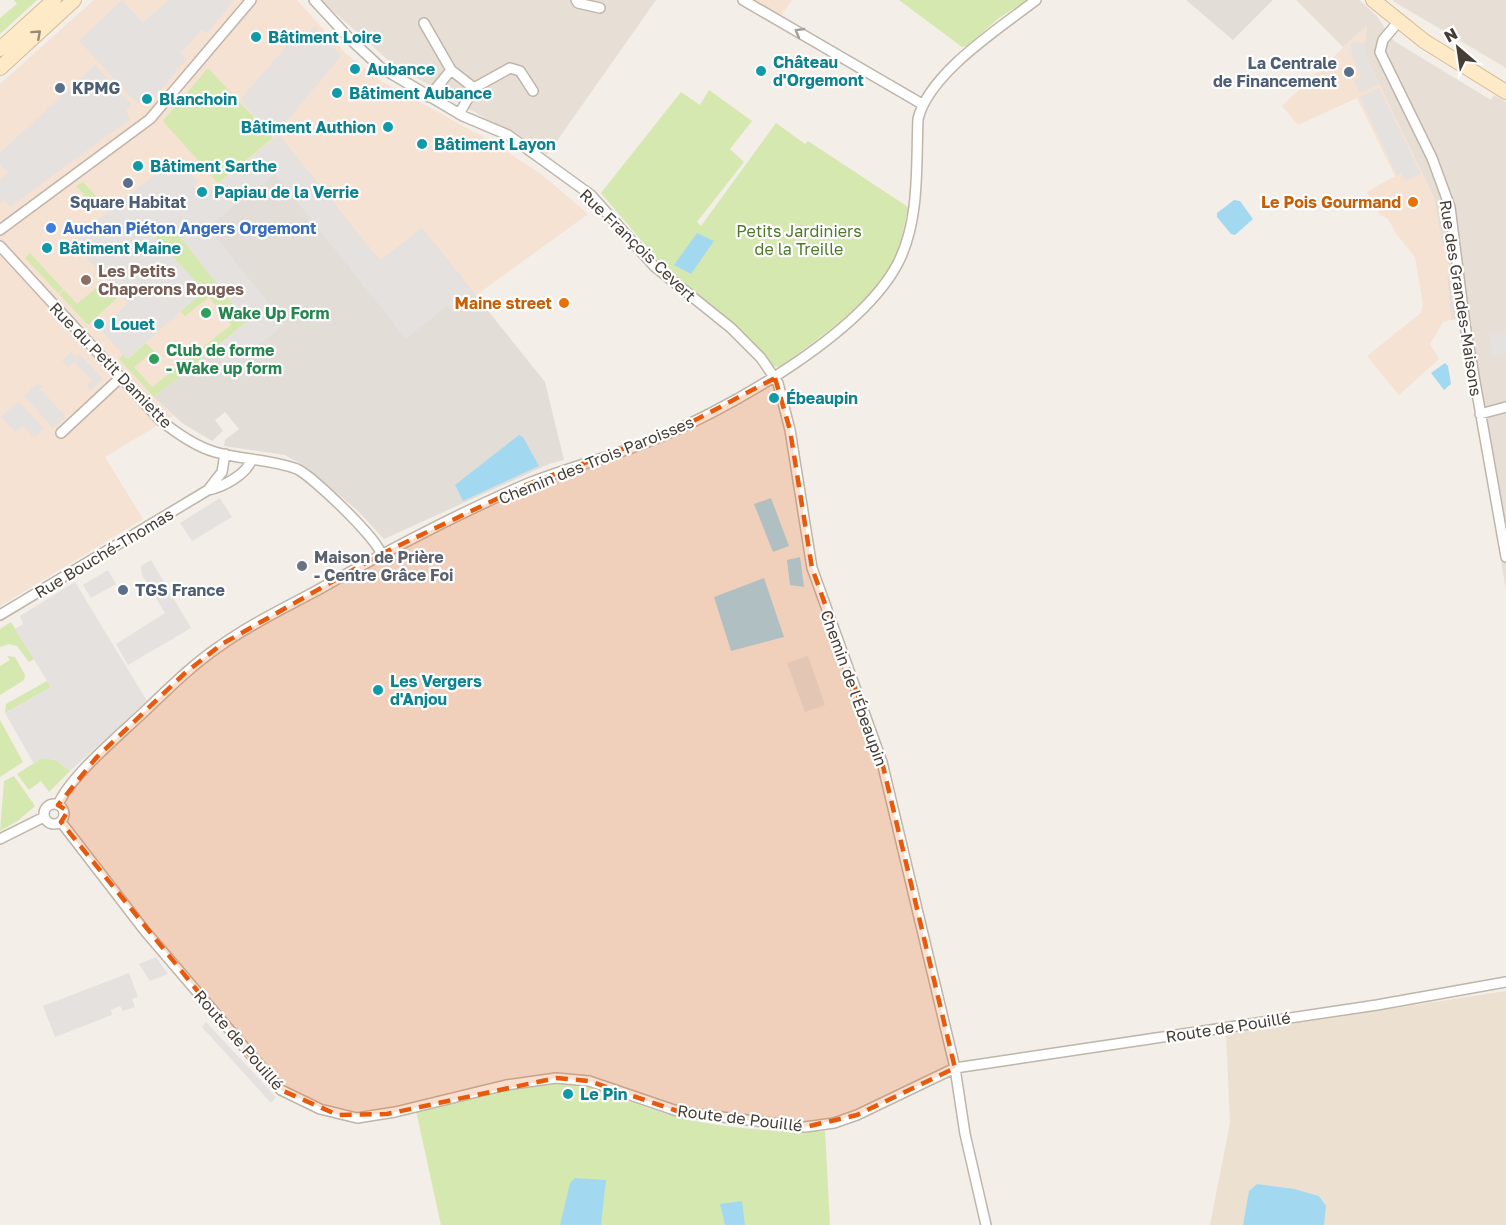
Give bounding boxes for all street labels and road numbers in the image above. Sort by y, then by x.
street label: Rue François Cevert [576,184,700,306]
street label: Rue des Grandes-Maisons [1436,198,1486,398]
street label: Rue du Petit Damiette [46,298,176,432]
street label: Chemin des Trois Paroisses [495,412,697,508]
street label: Rue Bouché-Thomas [31,504,177,602]
street label: Chemin de l'Ébeaupin [816,607,892,769]
street label: Route de Pouillé [190,986,288,1094]
street label: Route de Pouillé [1164,1007,1292,1047]
street label: Route de Pouillé [676,1100,804,1136]

